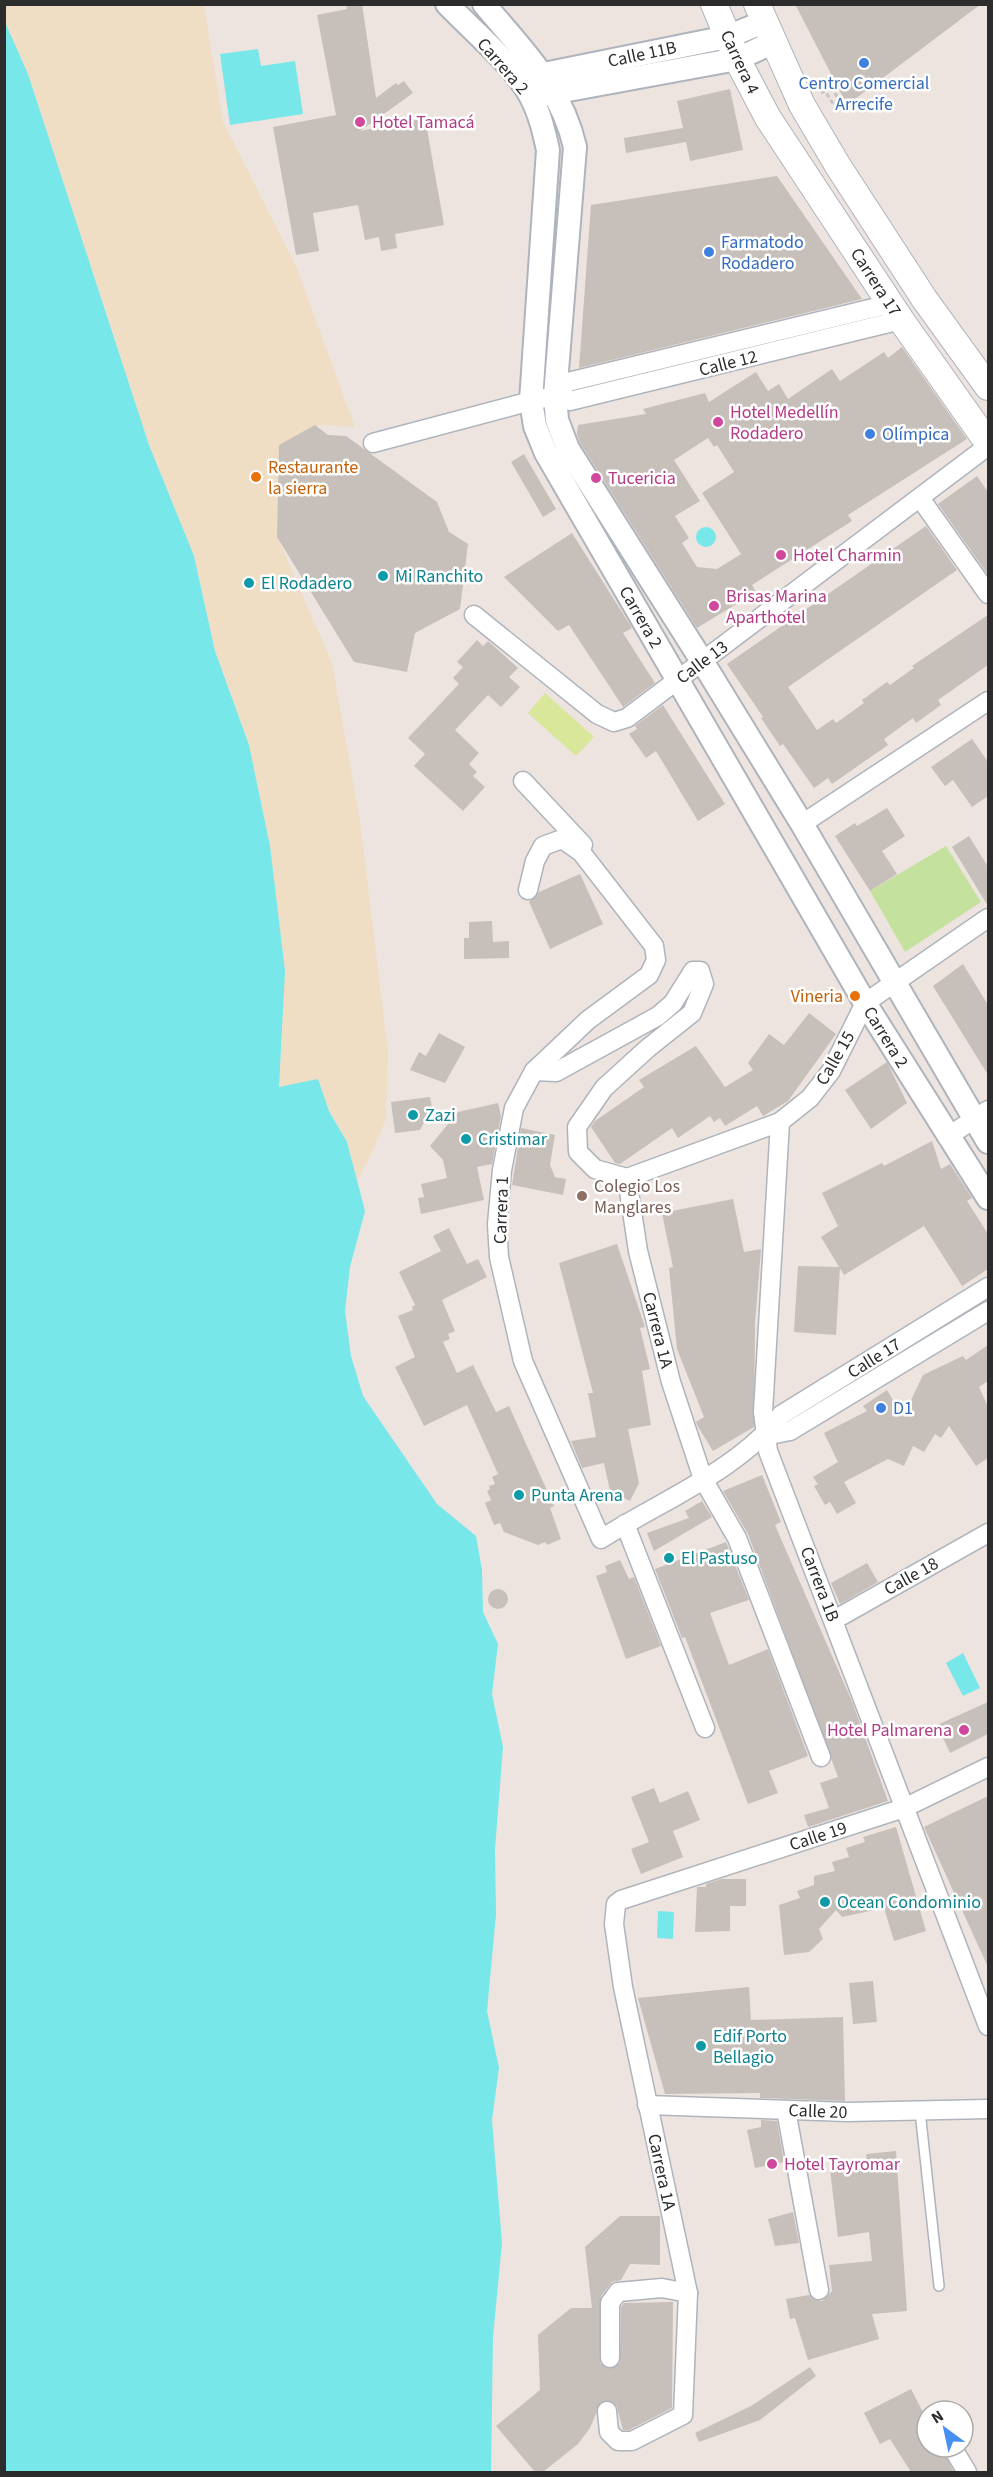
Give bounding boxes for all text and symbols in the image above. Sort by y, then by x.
street label: Carrera 4 [714,26,765,98]
street label: Carrera 2 [471,32,534,100]
street label: Calle 11B [605,35,679,74]
marker: Centro Comercial Arrecife [857,56,871,70]
place label: Centro Comercial Arrecife [799,71,929,117]
place label: Hotel Tamacá [372,110,475,135]
marker: Hotel Tamacá [353,115,367,129]
place label: Farmatodo Rodadero [721,230,804,276]
street label: Carrera 17 [844,243,907,321]
marker: Farmatodo Rodadero [702,245,716,259]
street label: Calle 12 [696,344,760,383]
place label: Hotel Medellín Rodadero [730,400,839,446]
marker: Hotel Medellín Rodadero [711,415,725,429]
place label: Olímpica [882,422,949,447]
marker: Olímpica [863,427,877,441]
place label: Restaurante la sierra [268,455,358,501]
place label: Tucericia [608,466,676,491]
marker: Restaurante la sierra [249,470,263,484]
marker: Tucericia [589,471,603,485]
place label: Hotel Charmin [793,543,902,568]
marker: Hotel Charmin [774,548,788,562]
place label: Mi Ranchito [395,564,483,589]
marker: Mi Ranchito [376,569,390,583]
place label: El Rodadero [261,571,352,596]
marker: El Rodadero [242,576,256,590]
street label: Carrera 2 [613,582,668,653]
place label: Brisas Marina Aparthotel [726,584,827,630]
marker: Brisas Marina Aparthotel [707,599,721,613]
street label: Calle 13 [671,635,733,690]
place label: Vineria [791,984,843,1009]
marker: Vineria [848,989,862,1003]
street label: Carrera 2 [857,1002,914,1073]
street label: Calle 15 [810,1026,861,1090]
place label: Zazi [425,1103,456,1128]
marker: Zazi [406,1108,420,1122]
place label: Cristimar [478,1127,548,1152]
marker: Cristimar [459,1132,473,1146]
place label: Colegio Los Manglares [594,1174,680,1220]
street label: Carrera 1 [488,1176,515,1244]
marker: Colegio Los Manglares [575,1189,589,1203]
street label: Carrera 1A [636,1289,679,1371]
street label: Calle 17 [843,1332,906,1385]
place label: D1 [893,1396,913,1421]
marker: D1 [874,1401,888,1415]
place label: Punta Arena [531,1483,623,1508]
marker: Punta Arena [512,1488,526,1502]
street label: Carrera 1B [794,1543,845,1625]
place label: El Pastuso [681,1546,758,1571]
marker: El Pastuso [662,1551,676,1565]
street label: Calle 18 [879,1551,943,1602]
place label: Hotel Palmarena [827,1718,952,1743]
marker: Hotel Palmarena [957,1723,971,1737]
street label: Calle 19 [786,1815,850,1857]
place label: Ocean Condominio [837,1890,981,1915]
marker: Ocean Condominio [818,1895,832,1909]
place label: Edif Porto Bellagio [713,2024,787,2070]
marker: Edif Porto Bellagio [694,2039,708,2053]
street label: Calle 20 [788,2098,848,2125]
street label: Carrera 1A [641,2131,682,2213]
place label: Hotel Tayromar [784,2152,901,2177]
marker: Hotel Tayromar [765,2157,779,2171]
north arrow [915,2399,975,2459]
text: N [927,2405,948,2429]

